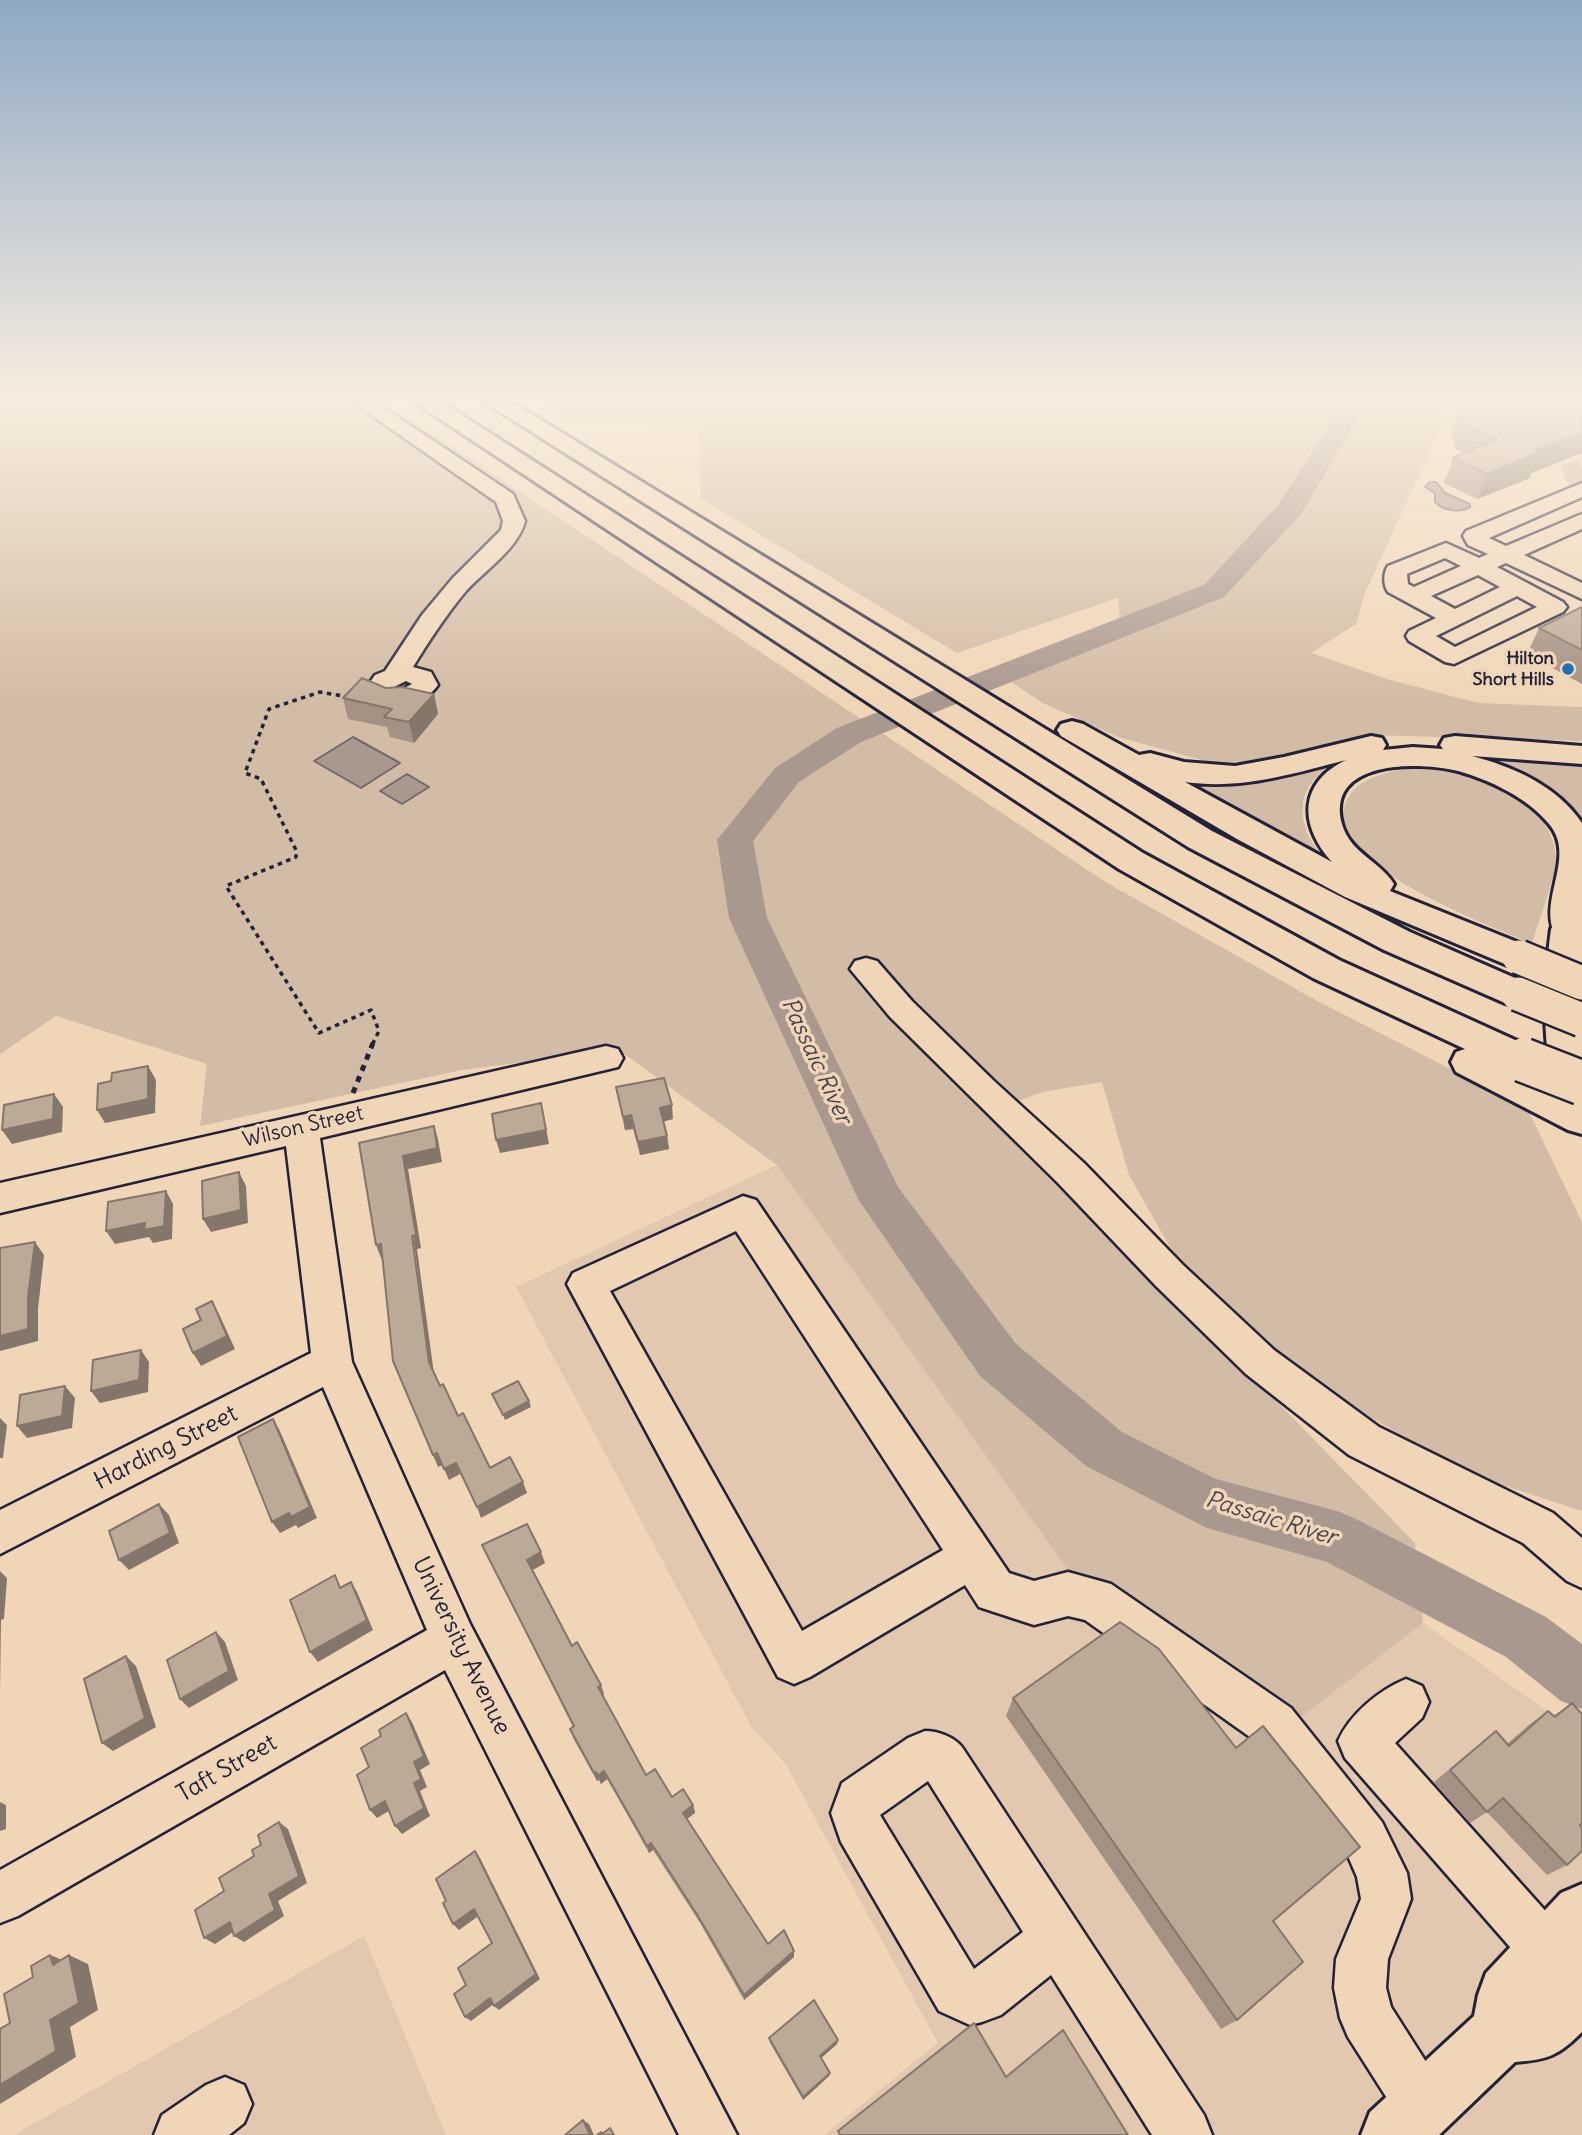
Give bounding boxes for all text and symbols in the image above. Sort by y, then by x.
place label: Hilton Short Hills [1473,648,1554,690]
marker: Hilton Short Hills [1560,661,1576,677]
water label: Passaic River [775,994,857,1128]
street label: Wilson Street [240,1101,366,1153]
street label: Harding Street [90,1400,242,1496]
water label: Passaic River [1202,1486,1340,1552]
street label: University Avenue [406,1553,516,1739]
street label: Taft Street [172,1729,282,1809]

